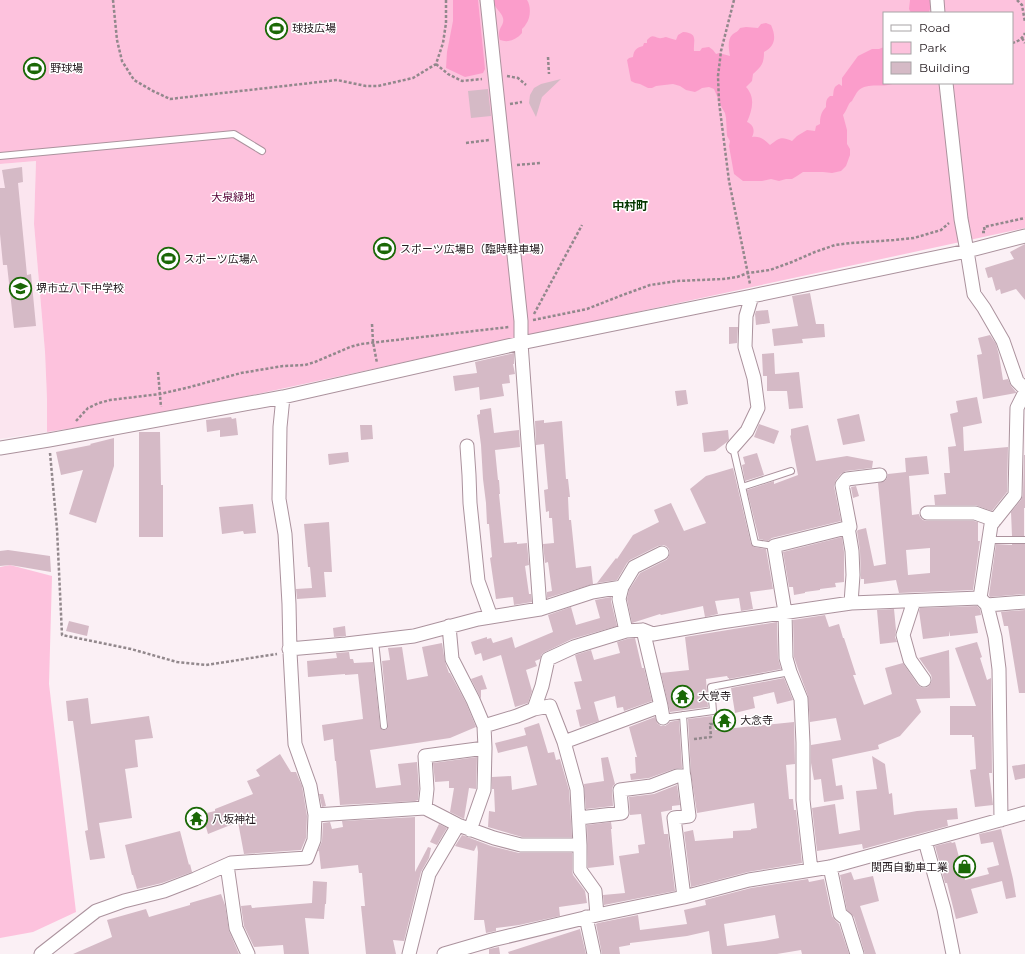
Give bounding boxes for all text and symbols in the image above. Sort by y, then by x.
legend [883,12,1013,84]
sports icon: 球技広場 [264,15,290,41]
text: Road [919,20,950,35]
place label: 球技広場 [292,21,336,35]
text: Park [919,40,947,55]
sports icon: 野球場 [22,55,48,81]
text: Building [919,60,970,75]
place label: 野球場 [50,61,83,75]
park label: 大泉緑地 [211,190,255,204]
district label: 中村町 [612,198,648,213]
sports icon: スポーツ広場B（臨時駐車場） [372,236,398,262]
place label: スポーツ広場B（臨時駐車場） [400,242,551,256]
sports icon: スポーツ広場A [155,246,181,272]
place label: スポーツ広場A [184,252,258,266]
school or university icon: 堺市立八下中学校 [7,275,33,301]
place label: 堺市立八下中学校 [36,281,124,295]
temple icon: 大覚寺 [669,683,695,709]
place label: 大覚寺 [698,689,731,703]
temple icon: 大念寺 [711,707,737,733]
place label: 大念寺 [740,713,773,727]
temple icon: 八坂神社 [184,806,210,832]
place label: 八坂神社 [212,812,256,826]
shop icon: 関西自動車工業 [951,854,977,880]
place label: 関西自動車工業 [871,860,948,874]

